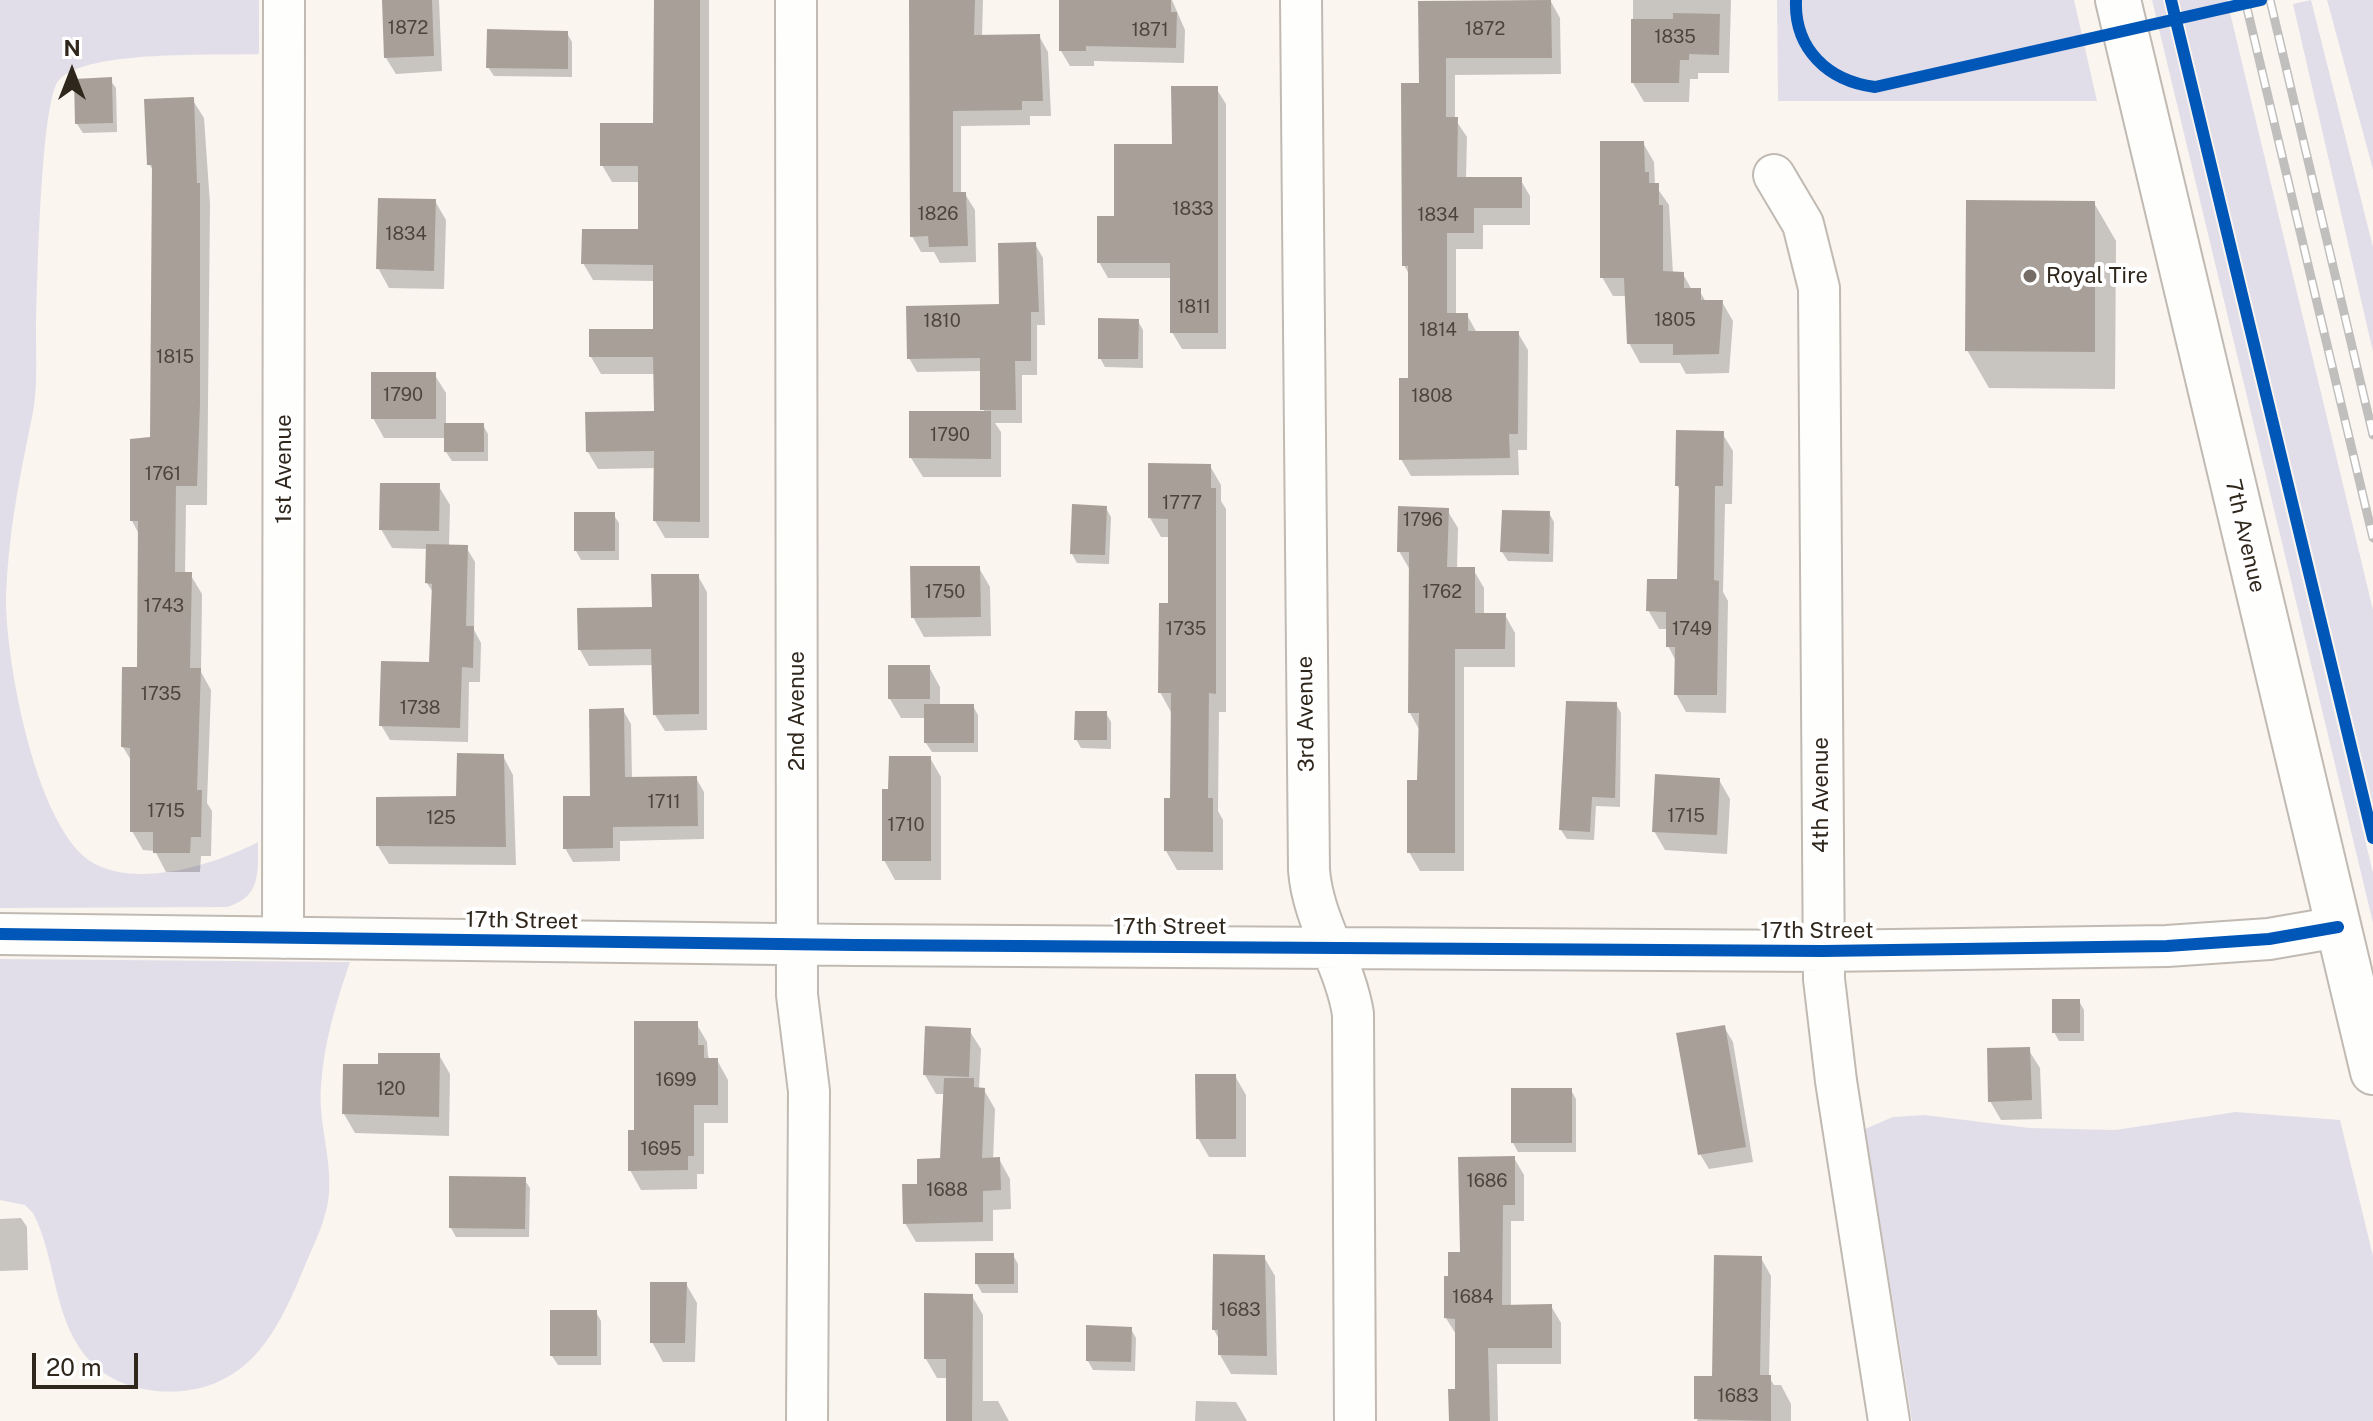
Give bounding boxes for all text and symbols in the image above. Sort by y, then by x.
house number: 1872 [388,17,428,39]
house number: 1872 [1465,18,1505,40]
house number: 1871 [1131,19,1169,41]
house number: 1835 [1654,26,1696,48]
north arrow [32,32,112,112]
text: N [63,35,81,61]
house number: 1833 [1172,198,1214,220]
house number: 1826 [918,203,958,225]
house number: 1834 [1417,204,1459,226]
house number: 1834 [385,223,427,245]
place label: Royal Tire [2046,263,2148,289]
marker: Royal Tire [2021,267,2039,285]
house number: 1811 [1177,296,1211,318]
house number: 1805 [1654,309,1696,331]
house number: 1810 [923,310,961,332]
house number: 1814 [1419,319,1457,341]
house number: 1815 [156,346,194,368]
house number: 1790 [383,384,423,406]
house number: 1808 [1411,385,1453,407]
street label: 1st Avenue [271,414,297,524]
house number: 1790 [930,424,970,446]
house number: 1761 [145,463,181,485]
street label: 7th Avenue [2219,477,2271,595]
house number: 1777 [1162,492,1202,514]
house number: 1796 [1403,509,1443,531]
house number: 1750 [925,581,965,603]
house number: 1762 [1422,581,1462,603]
house number: 1743 [144,595,184,617]
house number: 1735 [1166,618,1206,640]
house number: 1749 [1672,618,1712,640]
street label: 2nd Avenue [784,651,810,771]
street label: 3rd Avenue [1292,656,1320,772]
house number: 1735 [141,683,181,705]
house number: 1738 [400,697,440,719]
street label: 4th Avenue [1808,737,1834,853]
house number: 1711 [647,791,681,813]
house number: 1715 [147,800,185,822]
house number: 1715 [1667,805,1705,827]
house number: 125 [426,807,456,829]
house number: 1710 [888,814,924,836]
street label: 17th Street [465,907,579,935]
street label: 17th Street [1113,914,1227,940]
street label: 17th Street [1760,918,1874,944]
house number: 1699 [656,1069,696,1091]
house number: 120 [376,1078,406,1100]
house number: 1695 [640,1138,682,1160]
house number: 1686 [1466,1170,1508,1192]
house number: 1688 [926,1179,968,1201]
house number: 1684 [1452,1286,1494,1308]
house number: 1683 [1219,1299,1261,1321]
scale bar [36,1337,142,1387]
text: 20 m [46,1353,102,1381]
house number: 1683 [1717,1385,1759,1407]

